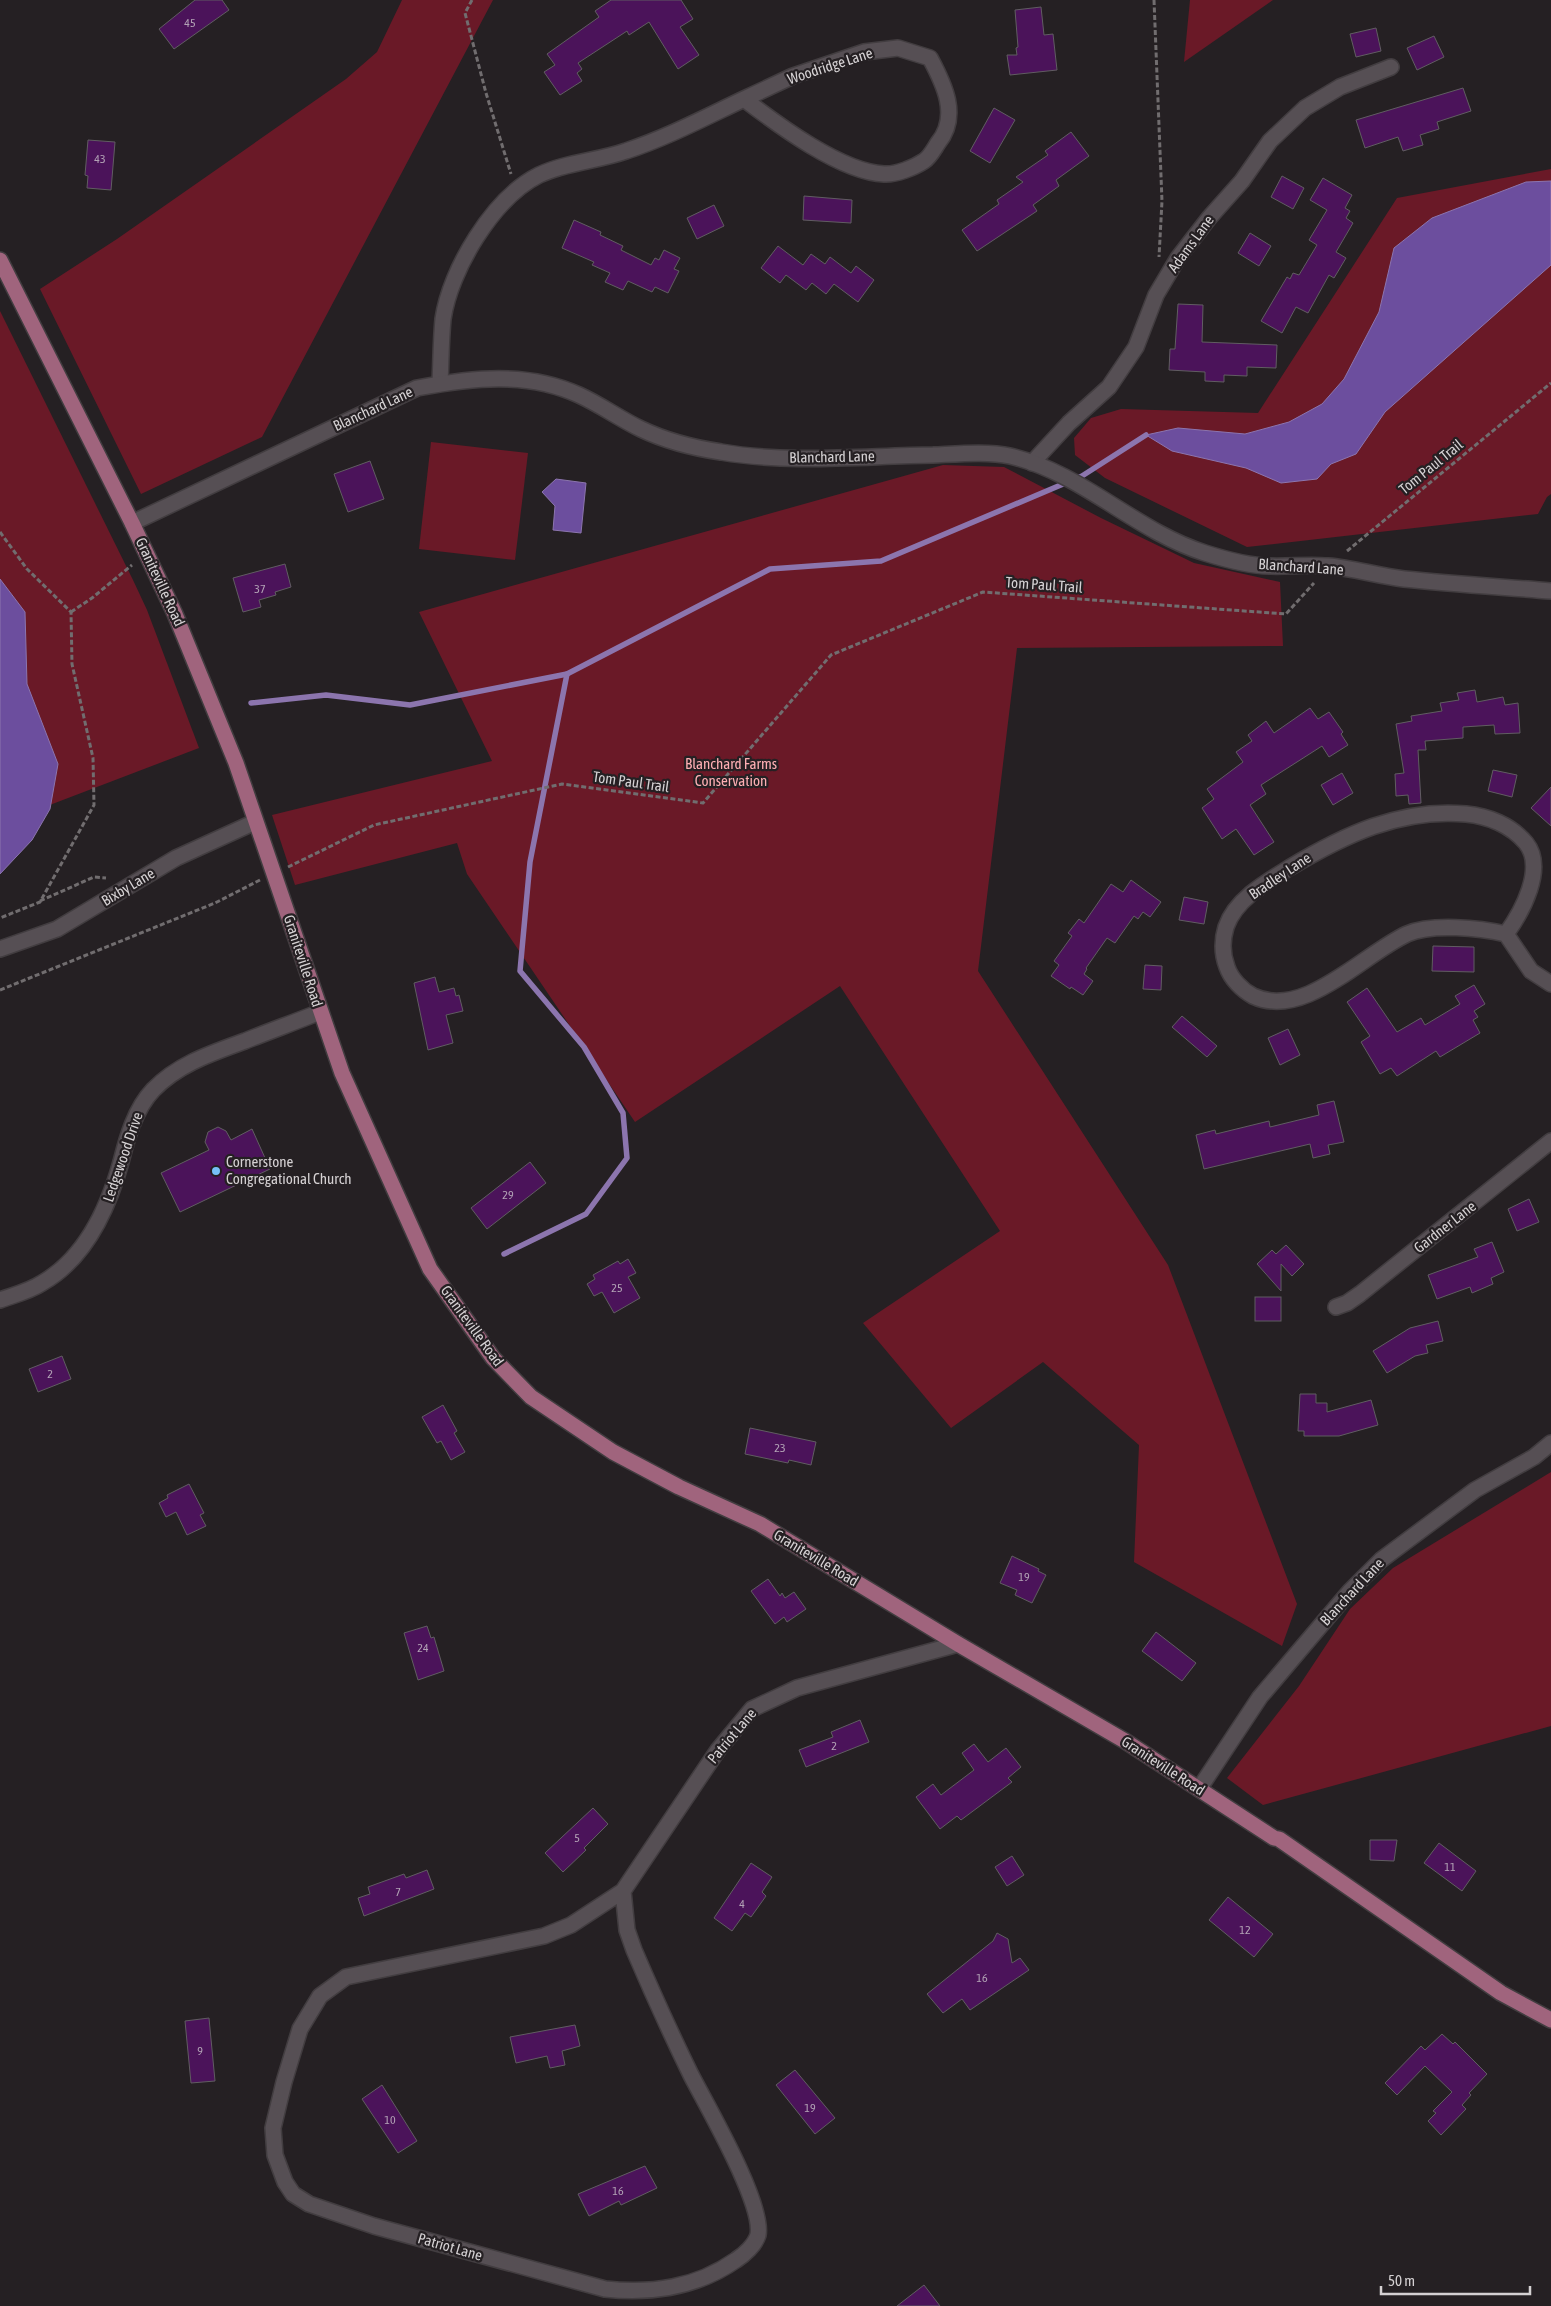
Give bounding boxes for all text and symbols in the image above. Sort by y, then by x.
house number: 45 [184,16,196,30]
street label: Woodridge Lane [785,44,875,87]
house number: 43 [94,152,106,166]
street label: Adams Lane [1164,212,1217,276]
street label: Blanchard Lane [330,383,415,434]
street label: Tom Paul Trail [1395,436,1466,497]
street label: Blanchard Lane [789,447,875,466]
street label: Graniteville Road [133,535,188,629]
street label: Blanchard Lane [1258,555,1345,578]
street label: Tom Paul Trail [1005,573,1083,596]
house number: 37 [254,582,266,596]
park label: Blanchard Farms Conservation [685,755,777,789]
street label: Tom Paul Trail [592,768,670,795]
street label: Bradley Lane [1246,849,1314,902]
street label: Bixby Lane [98,864,157,909]
street label: Graniteville Road [281,913,326,1009]
street label: Ledgewood Drive [99,1110,146,1204]
place label: Cornerstone Congregational Church [226,1153,352,1187]
marker: Cornerstone Congregational Church [210,1165,222,1177]
house number: 29 [502,1188,514,1202]
street label: Gardner Lane [1410,1197,1479,1256]
house number: 25 [611,1281,623,1295]
street label: Graniteville Road [437,1282,507,1369]
house number: 2 [47,1367,53,1381]
house number: 23 [774,1441,786,1455]
street label: Graniteville Road [771,1526,862,1589]
street label: Blanchard Lane [1316,1554,1387,1629]
house number: 19 [1018,1570,1030,1584]
house number: 24 [417,1641,429,1655]
street label: Patriot Lane [704,1705,760,1767]
street label: Graniteville Road [1119,1732,1208,1799]
house number: 2 [831,1739,837,1753]
house number: 5 [574,1831,580,1845]
house number: 11 [1444,1860,1456,1874]
house number: 7 [395,1885,401,1899]
house number: 4 [739,1897,745,1911]
house number: 12 [1239,1923,1251,1937]
house number: 16 [976,1971,988,1985]
house number: 9 [197,2044,203,2058]
house number: 19 [804,2101,816,2115]
house number: 10 [384,2113,396,2127]
house number: 16 [612,2184,624,2198]
street label: Patriot Lane [416,2229,485,2264]
scale bar [1381,2264,1530,2296]
text: 50 m [1388,2272,1415,2289]

